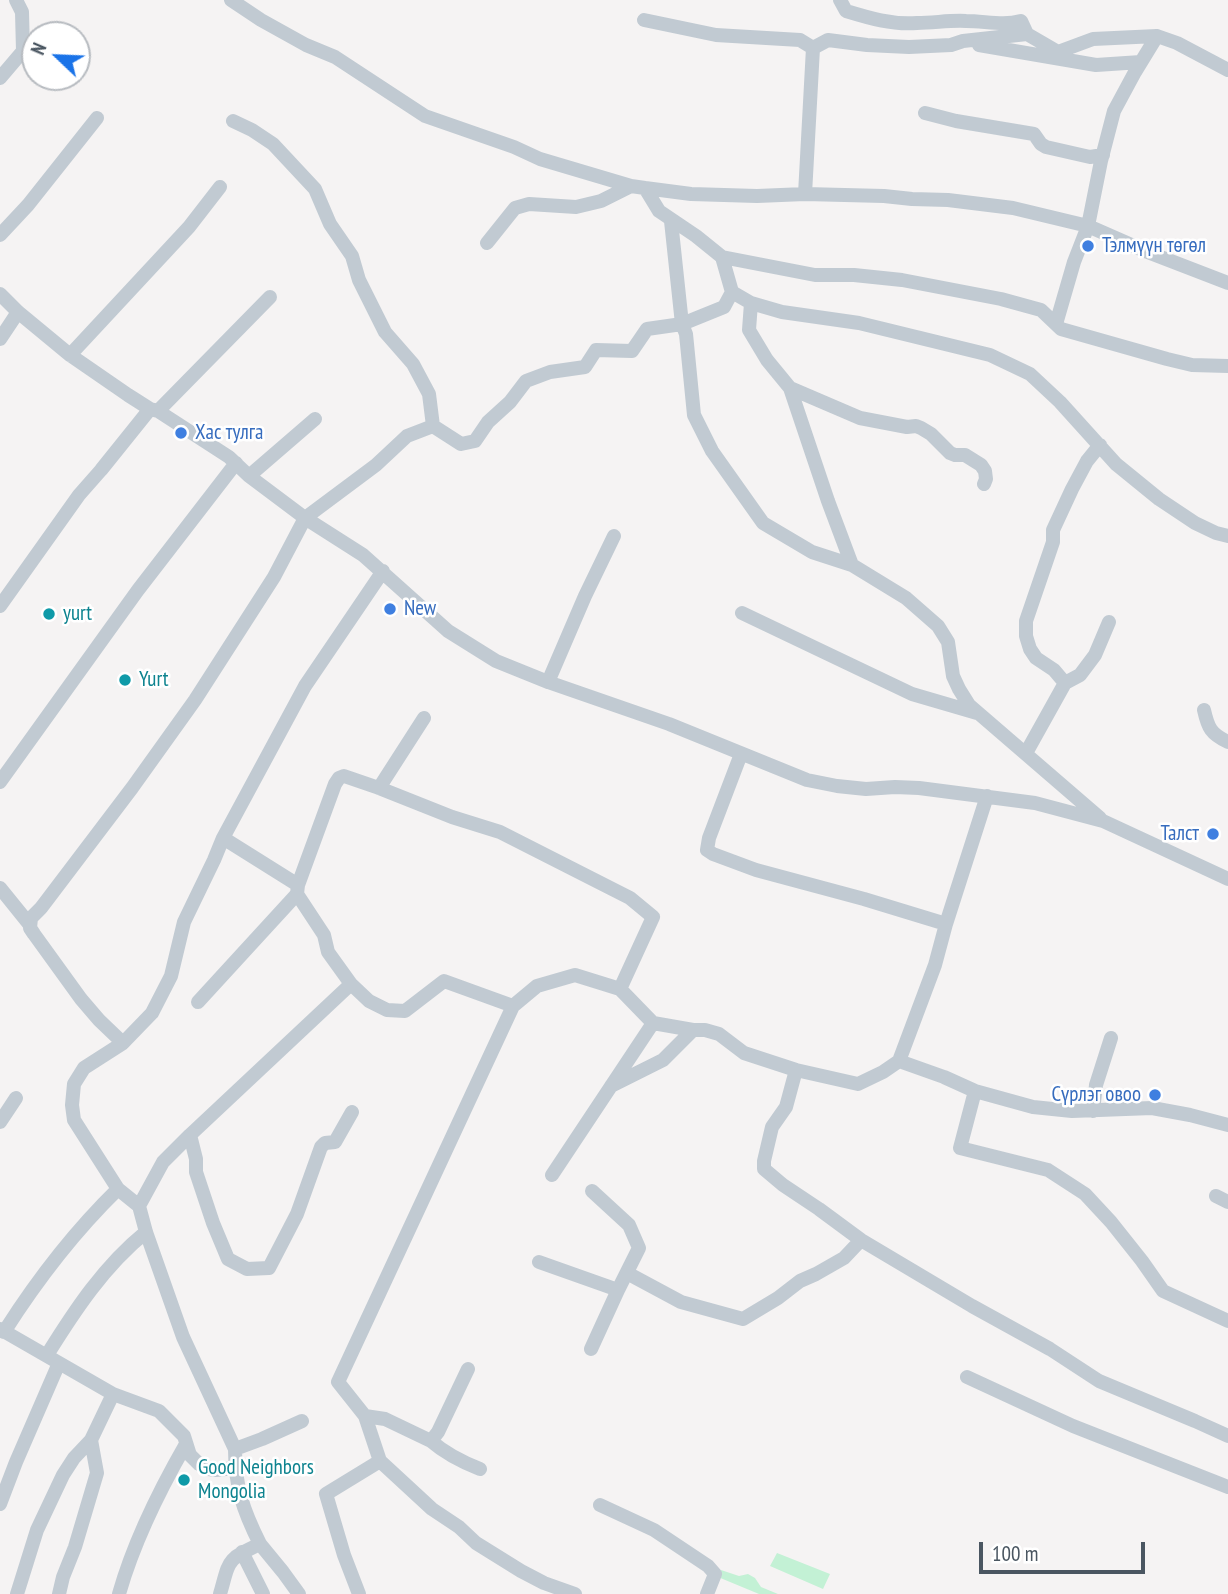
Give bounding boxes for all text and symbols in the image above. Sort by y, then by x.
north arrow [21,21,91,91]
text: N [25,39,52,58]
place label: Тэлмүүн төгөл [1102,233,1206,259]
marker: Тэлмүүн төгөл [1080,238,1096,254]
place label: Хас тулга [195,420,263,446]
marker: Хас тулга [173,425,189,441]
place label: New [404,596,436,622]
place label: yurt [63,601,92,627]
marker: New [382,601,398,617]
marker: yurt [41,606,57,622]
place label: Yurt [139,667,168,693]
marker: Yurt [117,672,133,688]
place label: Талст [1161,821,1199,847]
marker: Талст [1205,826,1221,842]
place label: Сүрлэг овоо [1052,1082,1141,1108]
marker: Сүрлэг овоо [1147,1087,1163,1103]
place label: Good Neighbors Mongolia [198,1455,314,1505]
marker: Good Neighbors Mongolia [176,1472,192,1488]
scale bar [983,1528,1149,1572]
text: 100 m [992,1540,1038,1567]

